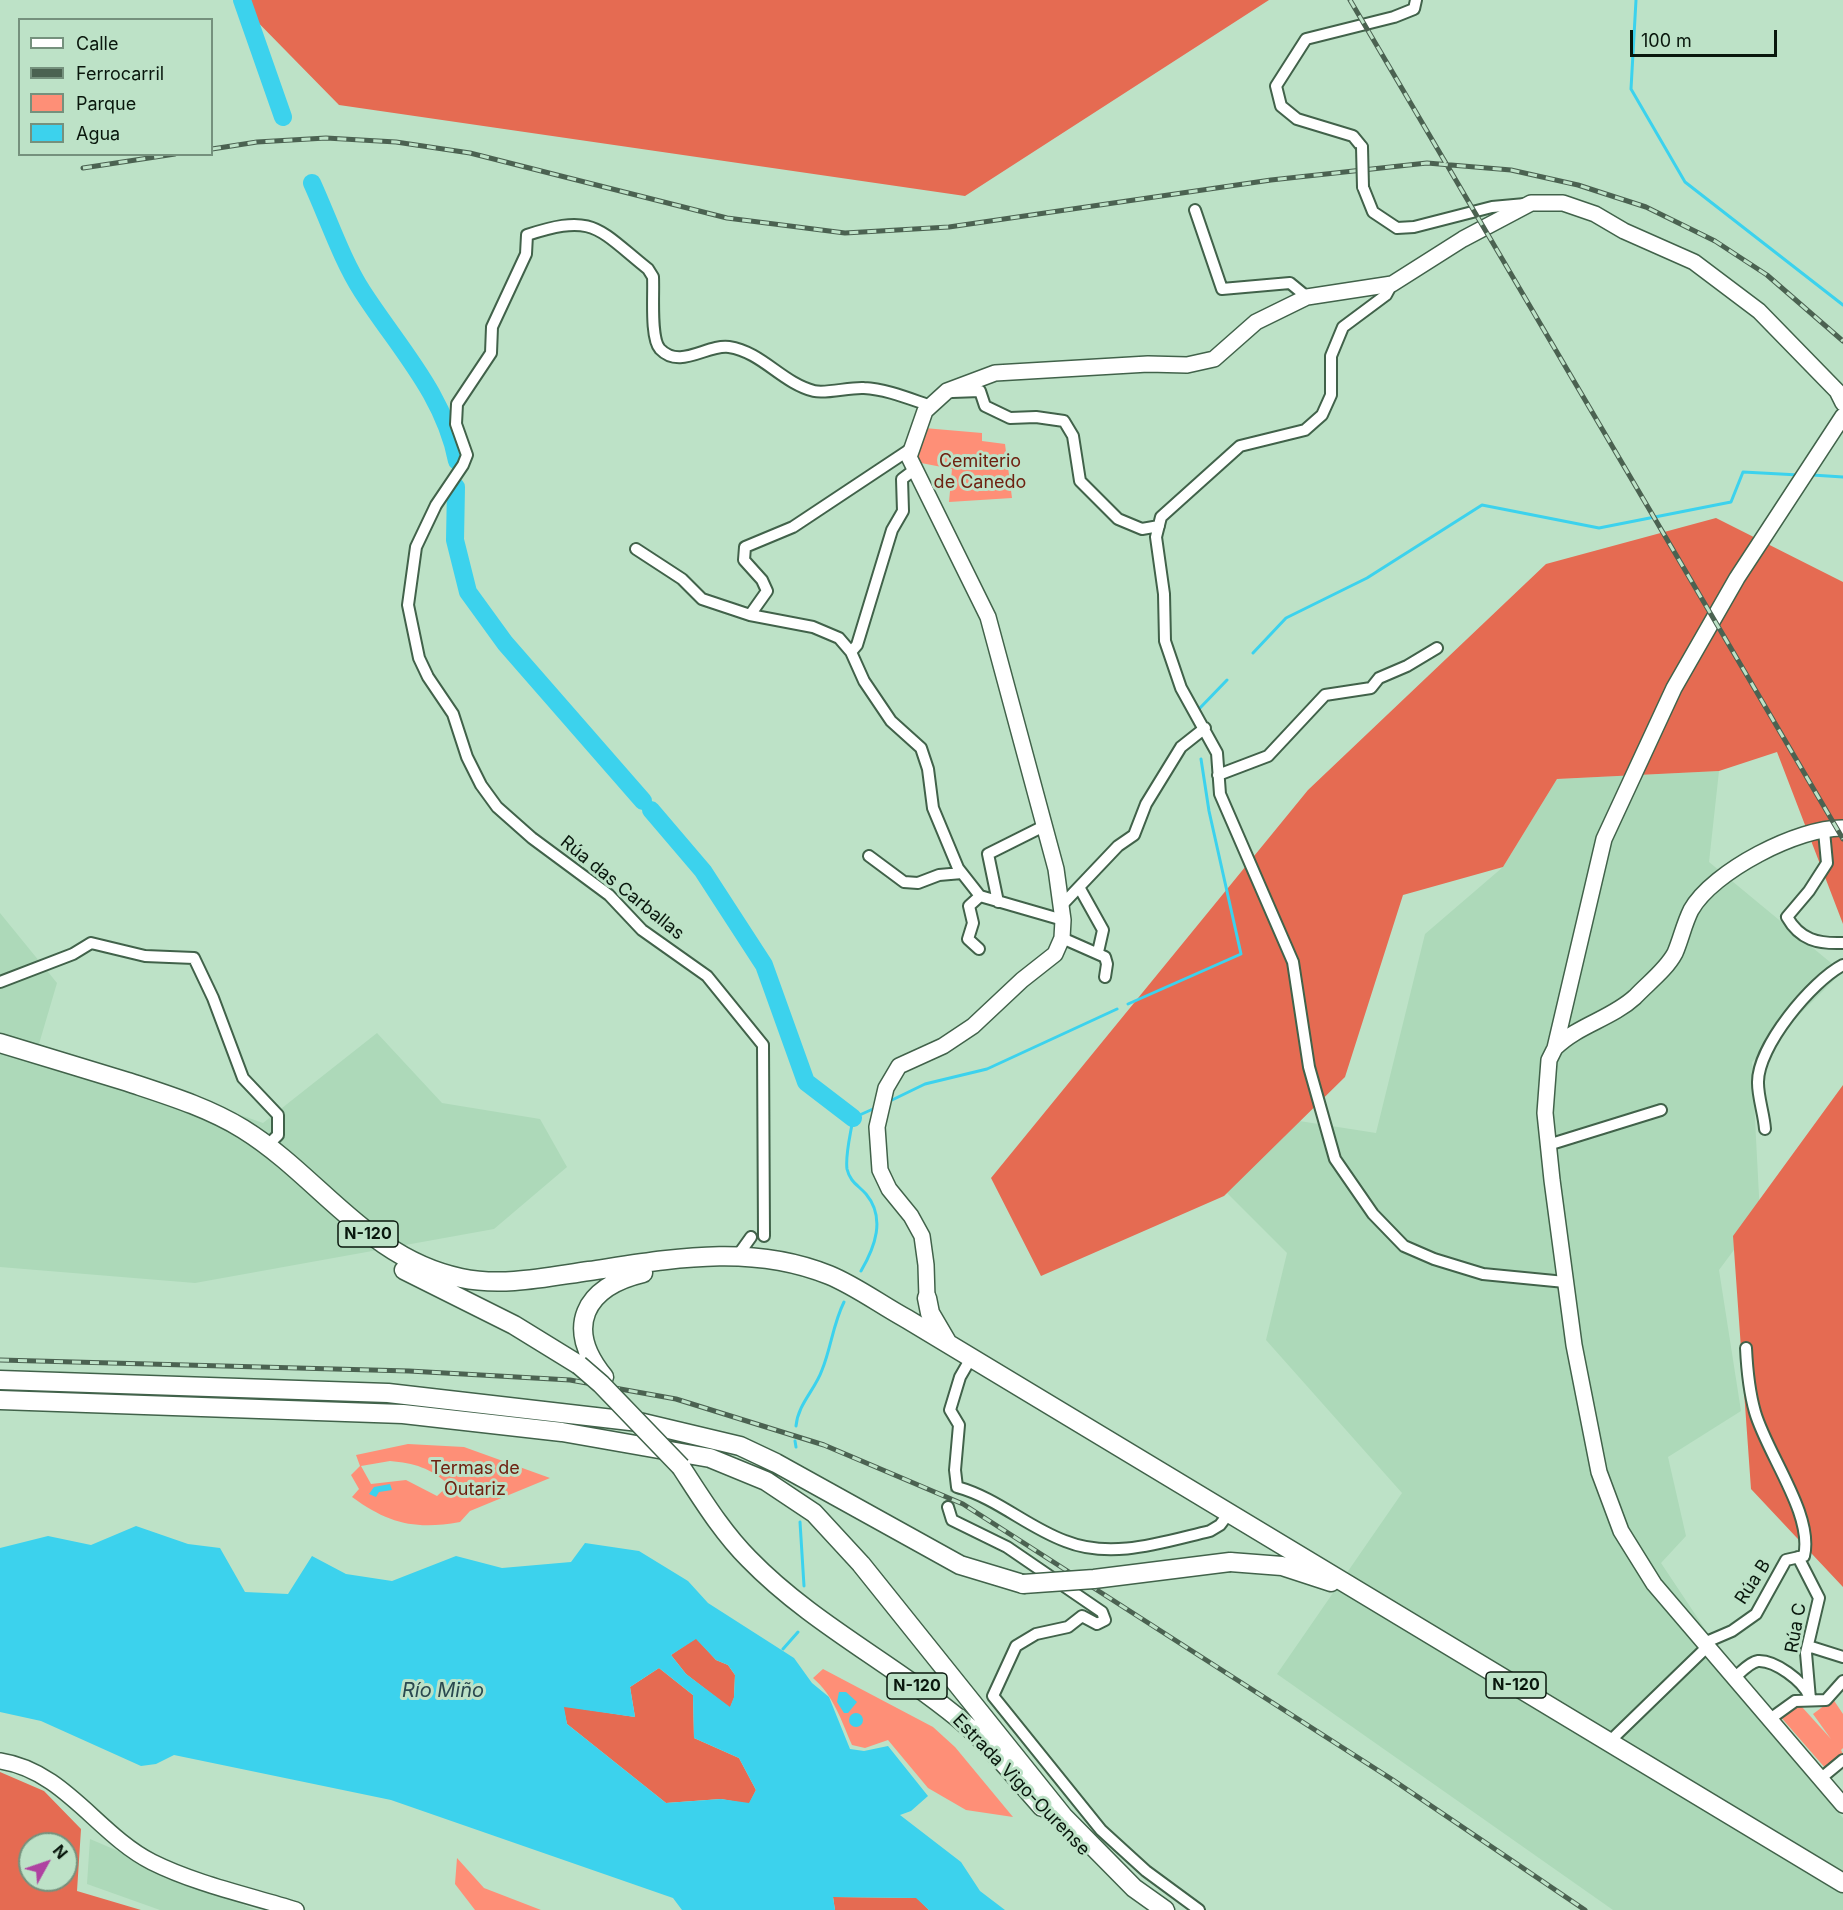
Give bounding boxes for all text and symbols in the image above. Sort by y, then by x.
legend [18,18,213,156]
scale bar [1633,18,1780,56]
text: 100 m [1641,30,1692,51]
text: Calle [76,33,118,54]
text: Ferrocarril [76,63,164,84]
text: Parque [76,93,136,114]
text: Agua [76,123,120,144]
park label: Cemiterio de Canedo [934,451,1026,494]
street label: Rúa das Carballas [556,831,688,945]
road number: N-120 [338,1221,398,1247]
park label: Termas de Outariz [430,1458,520,1500]
street label: Rúa B [1731,1555,1775,1609]
street label: Rúa C [1781,1601,1811,1655]
road number: N-120 [1486,1672,1546,1698]
road number: N-120 [887,1673,947,1699]
water label: Río Miño [402,1679,484,1703]
street label: Estrada Vigo-Ourense [948,1710,1094,1860]
north arrow [18,1832,78,1892]
text: N [49,1841,72,1863]

